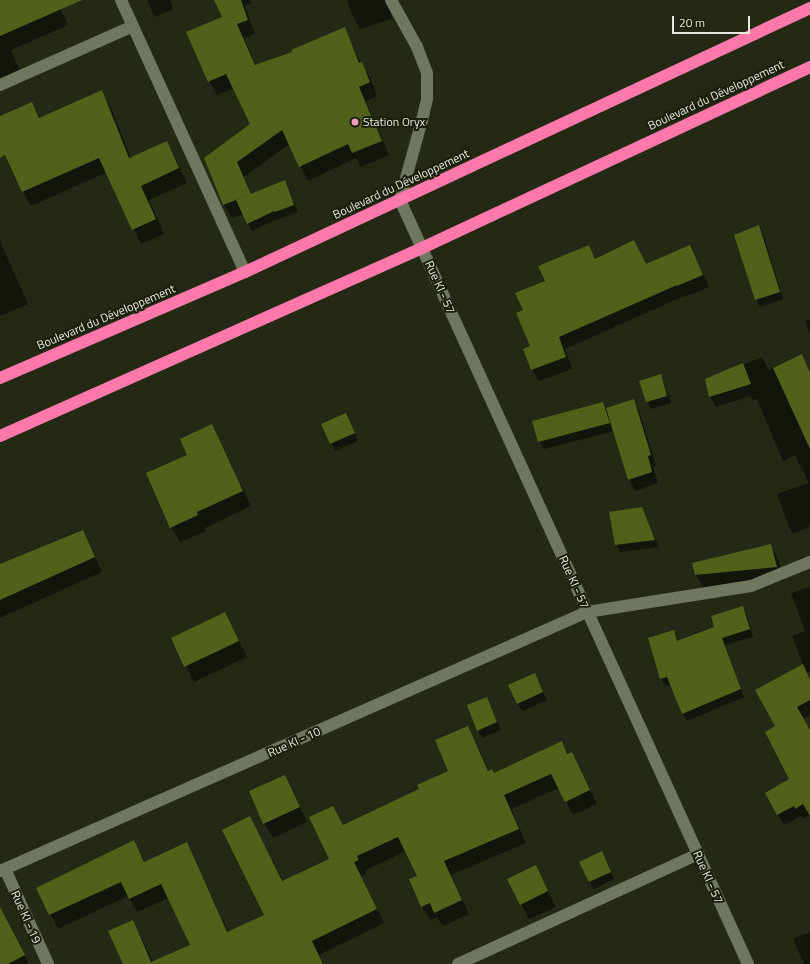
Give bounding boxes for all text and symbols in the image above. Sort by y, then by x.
scale bar [674,8,752,34]
text: 20 m [679,13,705,32]
street label: Boulevard du Développement [646,57,786,133]
place label: Station Oryx [363,115,425,129]
marker: Station Oryx [350,117,360,127]
street label: Boulevard du Développement [331,146,471,222]
street label: Rue KI - 57 [422,258,458,316]
street label: Boulevard du Développement [35,281,177,353]
street label: Rue KI - 57 [556,553,592,611]
street label: Rue KI - 10 [265,724,323,760]
street label: Rue KI - 57 [690,848,726,906]
street label: Rue KI - 19 [8,888,44,946]

